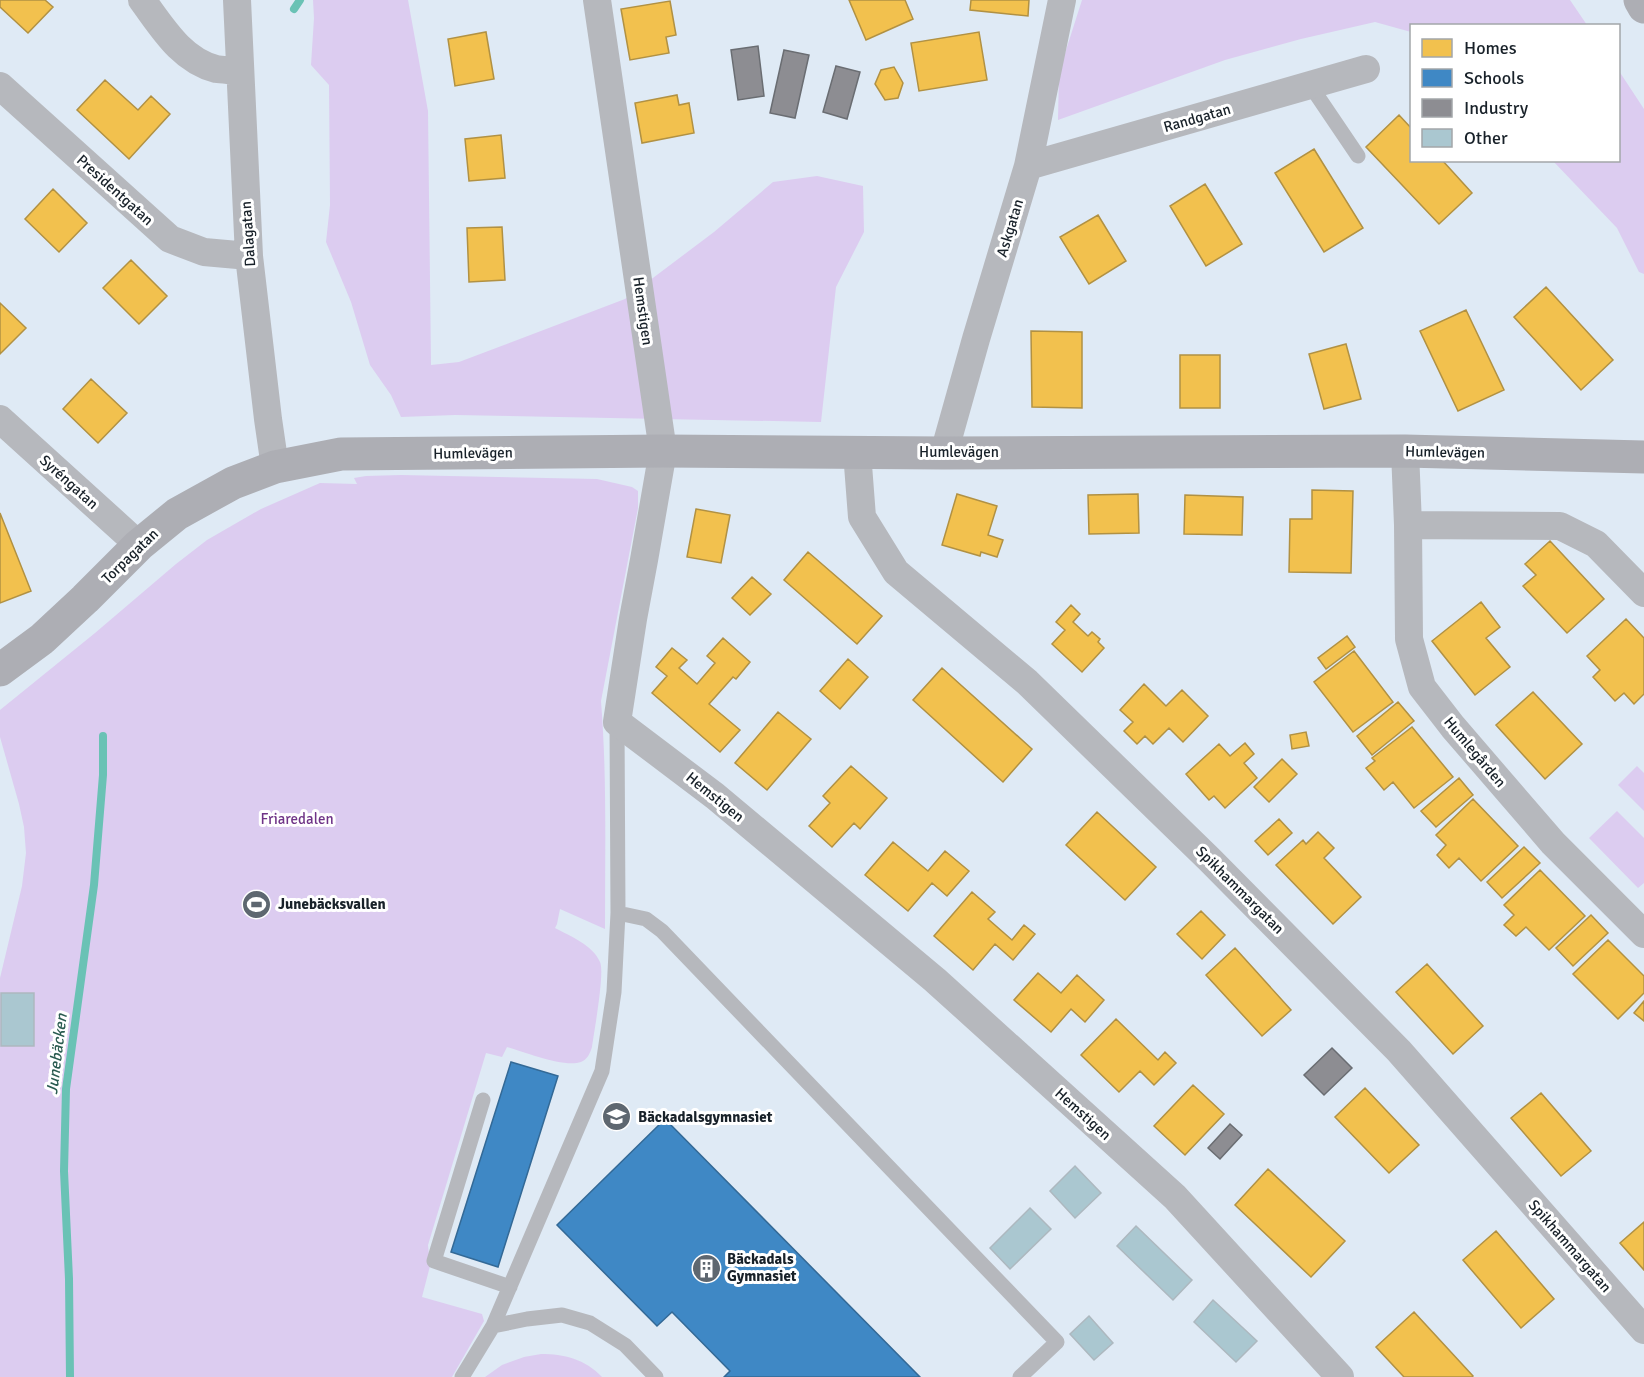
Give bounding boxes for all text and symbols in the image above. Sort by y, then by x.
legend [1410,24,1620,162]
text: Homes [1464,37,1517,59]
text: Schools [1464,67,1524,89]
text: Industry [1464,97,1529,119]
street label: Randgatan [1161,100,1233,136]
text: Other [1464,127,1508,149]
street label: Presidentgatan [73,151,157,229]
street label: Askgatan [993,197,1027,259]
street label: Dalagatan [237,201,259,267]
street label: Hemstigen [629,275,657,347]
street label: Humlevägen [1405,442,1485,462]
street label: Humlevägen [433,443,513,463]
street label: Humlevägen [919,443,999,461]
street label: Syréngatan [36,451,102,513]
street label: Torpagatan [98,525,162,587]
street label: Humlegården [1440,713,1510,791]
street label: Hemstigen [682,768,748,826]
park label: Friaredalen [260,810,334,828]
street label: Spikhammargatan [1192,842,1288,938]
sports icon: Junebäcksvallen [241,888,273,920]
place label: Junebäcksvallen [278,895,386,913]
water label: Junebäcken [42,1011,72,1095]
street label: Hemstigen [1051,1084,1115,1144]
school or university icon: Bäckadalsgymnasiet [601,1101,633,1133]
place label: Bäckadalsgymnasiet [638,1108,773,1126]
street label: Spikhammargatan [1525,1196,1615,1296]
place label: Bäckadals Gymnasiet [727,1250,797,1285]
building icon: Bäckadals Gymnasiet [690,1252,722,1284]

